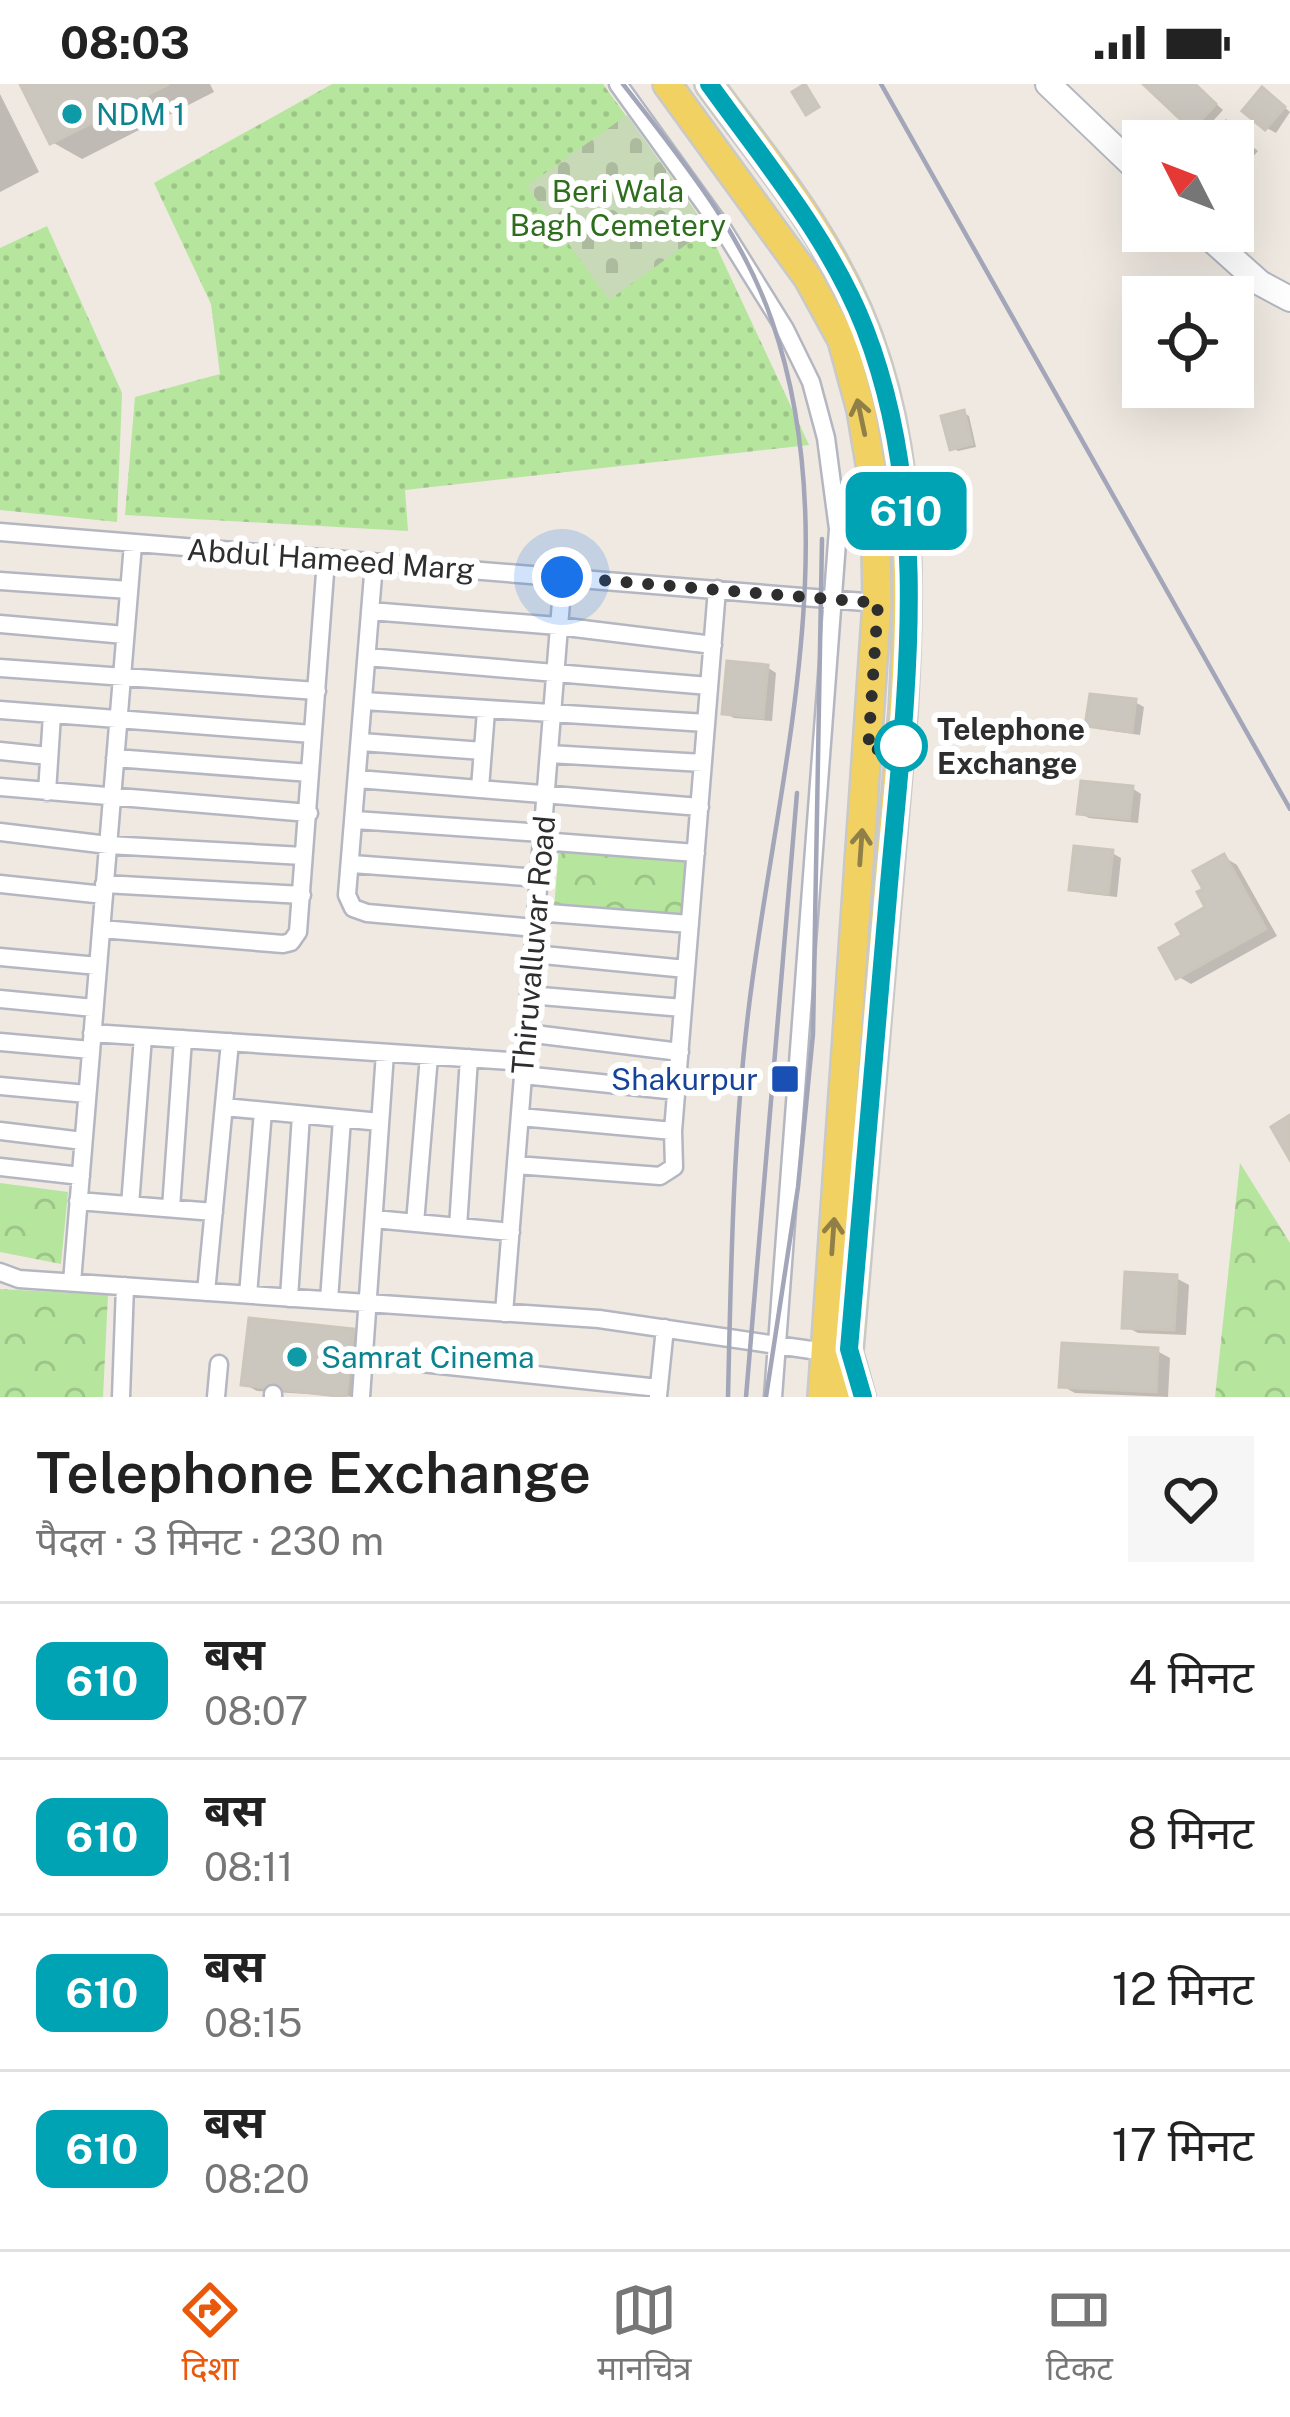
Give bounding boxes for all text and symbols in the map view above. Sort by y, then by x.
text: 08:03 [60,16,190,69]
place label: NDM 1 [96,96,186,132]
marker: NDM 1 [59,101,85,127]
north arrow [1122,120,1254,252]
map controls [1122,120,1254,408]
park label: Beri Wala Bagh Cemetery [510,173,726,243]
button: locate [1122,276,1254,408]
one-way arrow [849,398,872,436]
line badge: 610 [837,472,975,550]
text: 610 [870,486,942,535]
street label: Abdul Hameed Marg [186,531,476,587]
your location [532,547,592,607]
place label: Telephone Exchange [937,711,1085,781]
marker: Telephone Exchange [876,721,926,771]
street label: Thiruvalluvar Road [504,814,562,1076]
one-way arrow [849,828,872,867]
place label: Shakurpur [611,1061,758,1097]
marker: Shakurpur [769,1063,801,1095]
one-way arrow [821,1217,844,1256]
place label: Samrat Cinema [321,1339,535,1375]
marker: Samrat Cinema [284,1344,310,1370]
button: heart [1128,1436,1254,1562]
text: Telephone Exchange [36,1439,591,1506]
text: पैदल · 3 मिनट · 230 m [36,1518,384,1564]
text: बस [204,1627,265,1680]
text: 4 मिनट [1129,1650,1254,1703]
text: 610 [66,1656,138,1705]
text: 08:07 [204,1688,308,1734]
text: बस [204,1783,265,1836]
text: 8 मिनट [1128,1806,1254,1859]
text: 610 [66,1812,138,1861]
text: 08:11 [204,1844,293,1890]
text: बस [204,1939,265,1992]
text: 12 मिनट [1112,1962,1254,2015]
text: 610 [66,1968,138,2017]
text: 08:15 [204,2000,303,2046]
text: बस [204,2095,265,2148]
text: 17 मिनट [1112,2118,1254,2171]
text: 610 [66,2124,138,2173]
text: 08:20 [204,2156,310,2202]
tab: दिशा [177,2277,243,2393]
tab: मानचित्र [597,2277,692,2393]
tab: टिकट [1046,2277,1113,2393]

